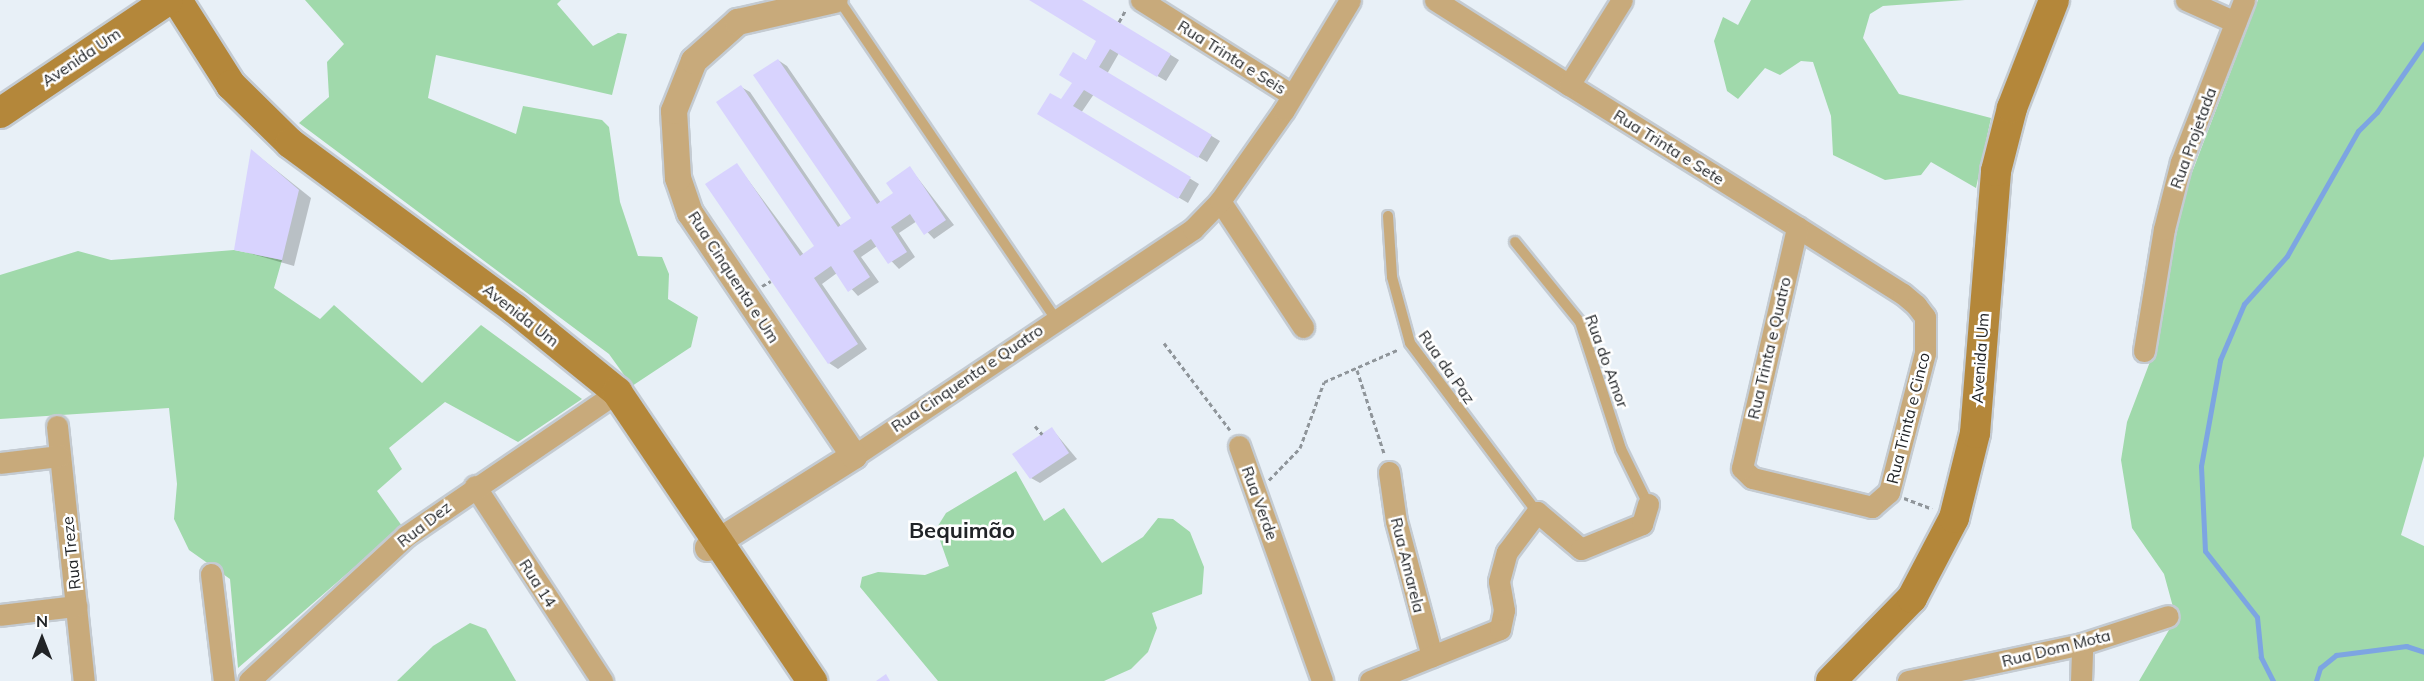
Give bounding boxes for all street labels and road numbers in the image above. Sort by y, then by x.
street label: Rua Trinta e Seis [1174,16,1290,98]
street label: Avenida Um [38,24,124,90]
street label: Rua Projetada [2166,85,2220,191]
street label: Rua Trinta e Sete [1610,105,1728,189]
street label: Rua Cinquenta e Um [684,208,784,346]
street label: Rua Trinta e Quatro [1743,275,1795,421]
street label: Avenida Um [479,280,563,350]
street label: Rua do Amor [1581,312,1633,410]
street label: Avenida Um [1967,312,1993,404]
street label: Rua Cinquenta e Quatro [887,320,1047,436]
street label: Rua da Paz [1415,327,1479,407]
street label: Rua Trinta e Cinco [1882,350,1934,486]
street label: Rua Verde [1238,464,1282,542]
street label: Rua Dez [393,497,455,551]
street label: Rua Treze [58,515,84,591]
street label: Rua Amarela [1387,515,1429,615]
street label: Rua 14 [515,555,561,611]
street label: Rua Dom Mota [2000,625,2112,671]

